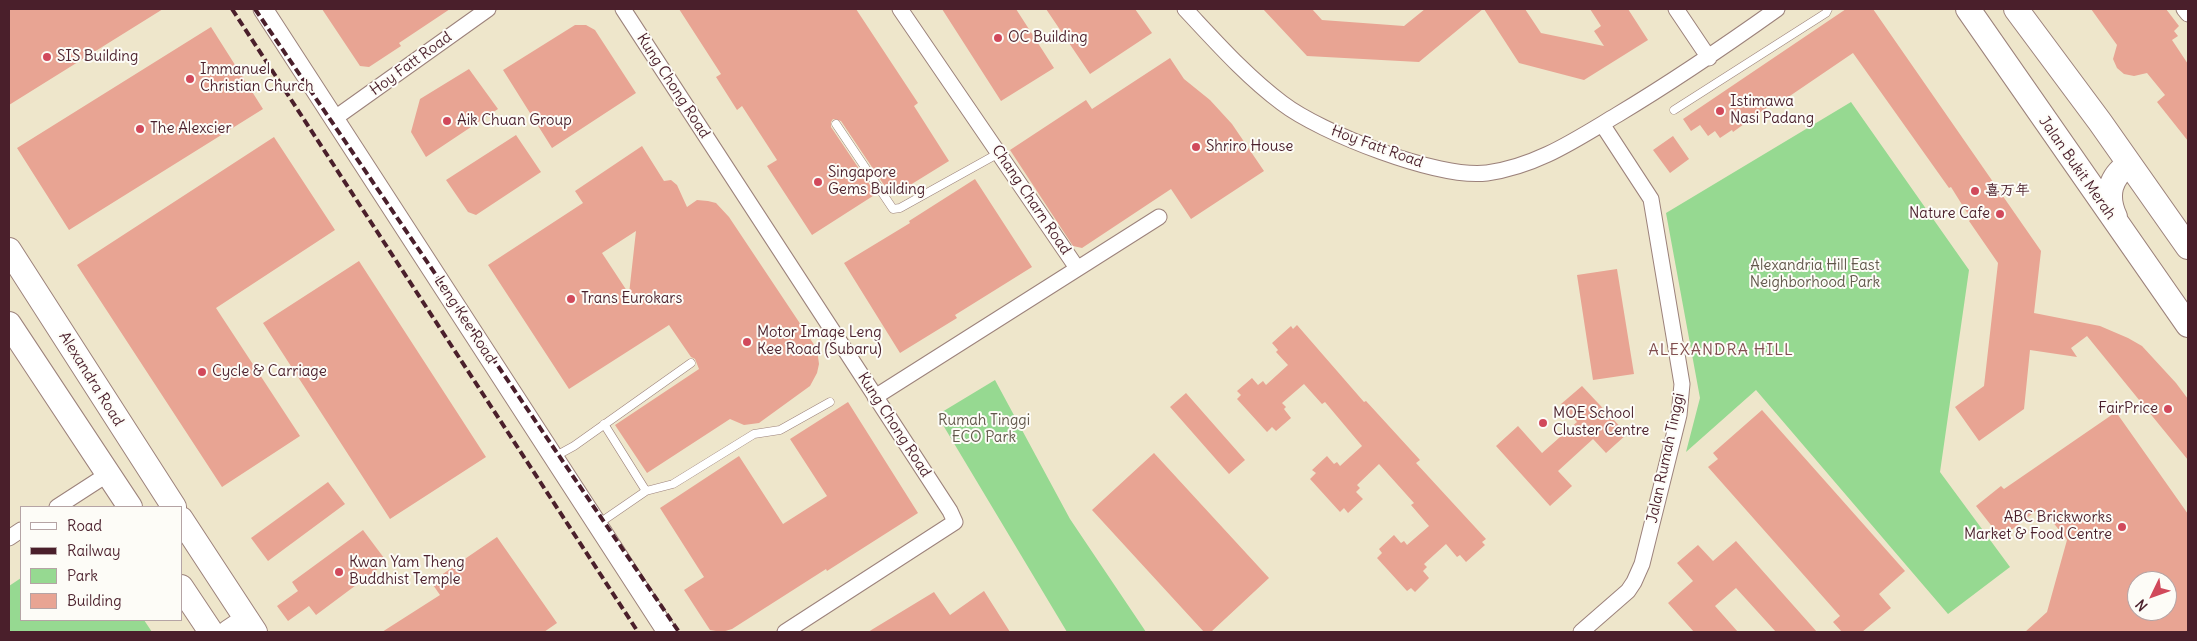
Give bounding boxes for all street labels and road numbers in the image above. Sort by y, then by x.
street label: Hoy Fatt Road [367,28,455,100]
street label: Kung Chong Road [632,30,714,142]
street label: Jalan Bukit Merah [2035,113,2119,223]
street label: Hoy Fatt Road [1329,122,1425,172]
street label: Chang Charn Road [988,142,1074,258]
street label: Leng Kee Road [430,273,500,367]
street label: Alexandra Road [55,329,127,429]
street label: Kung Chong Road [853,369,935,481]
street label: Jalan Rumah Tinggi [1643,391,1689,525]

